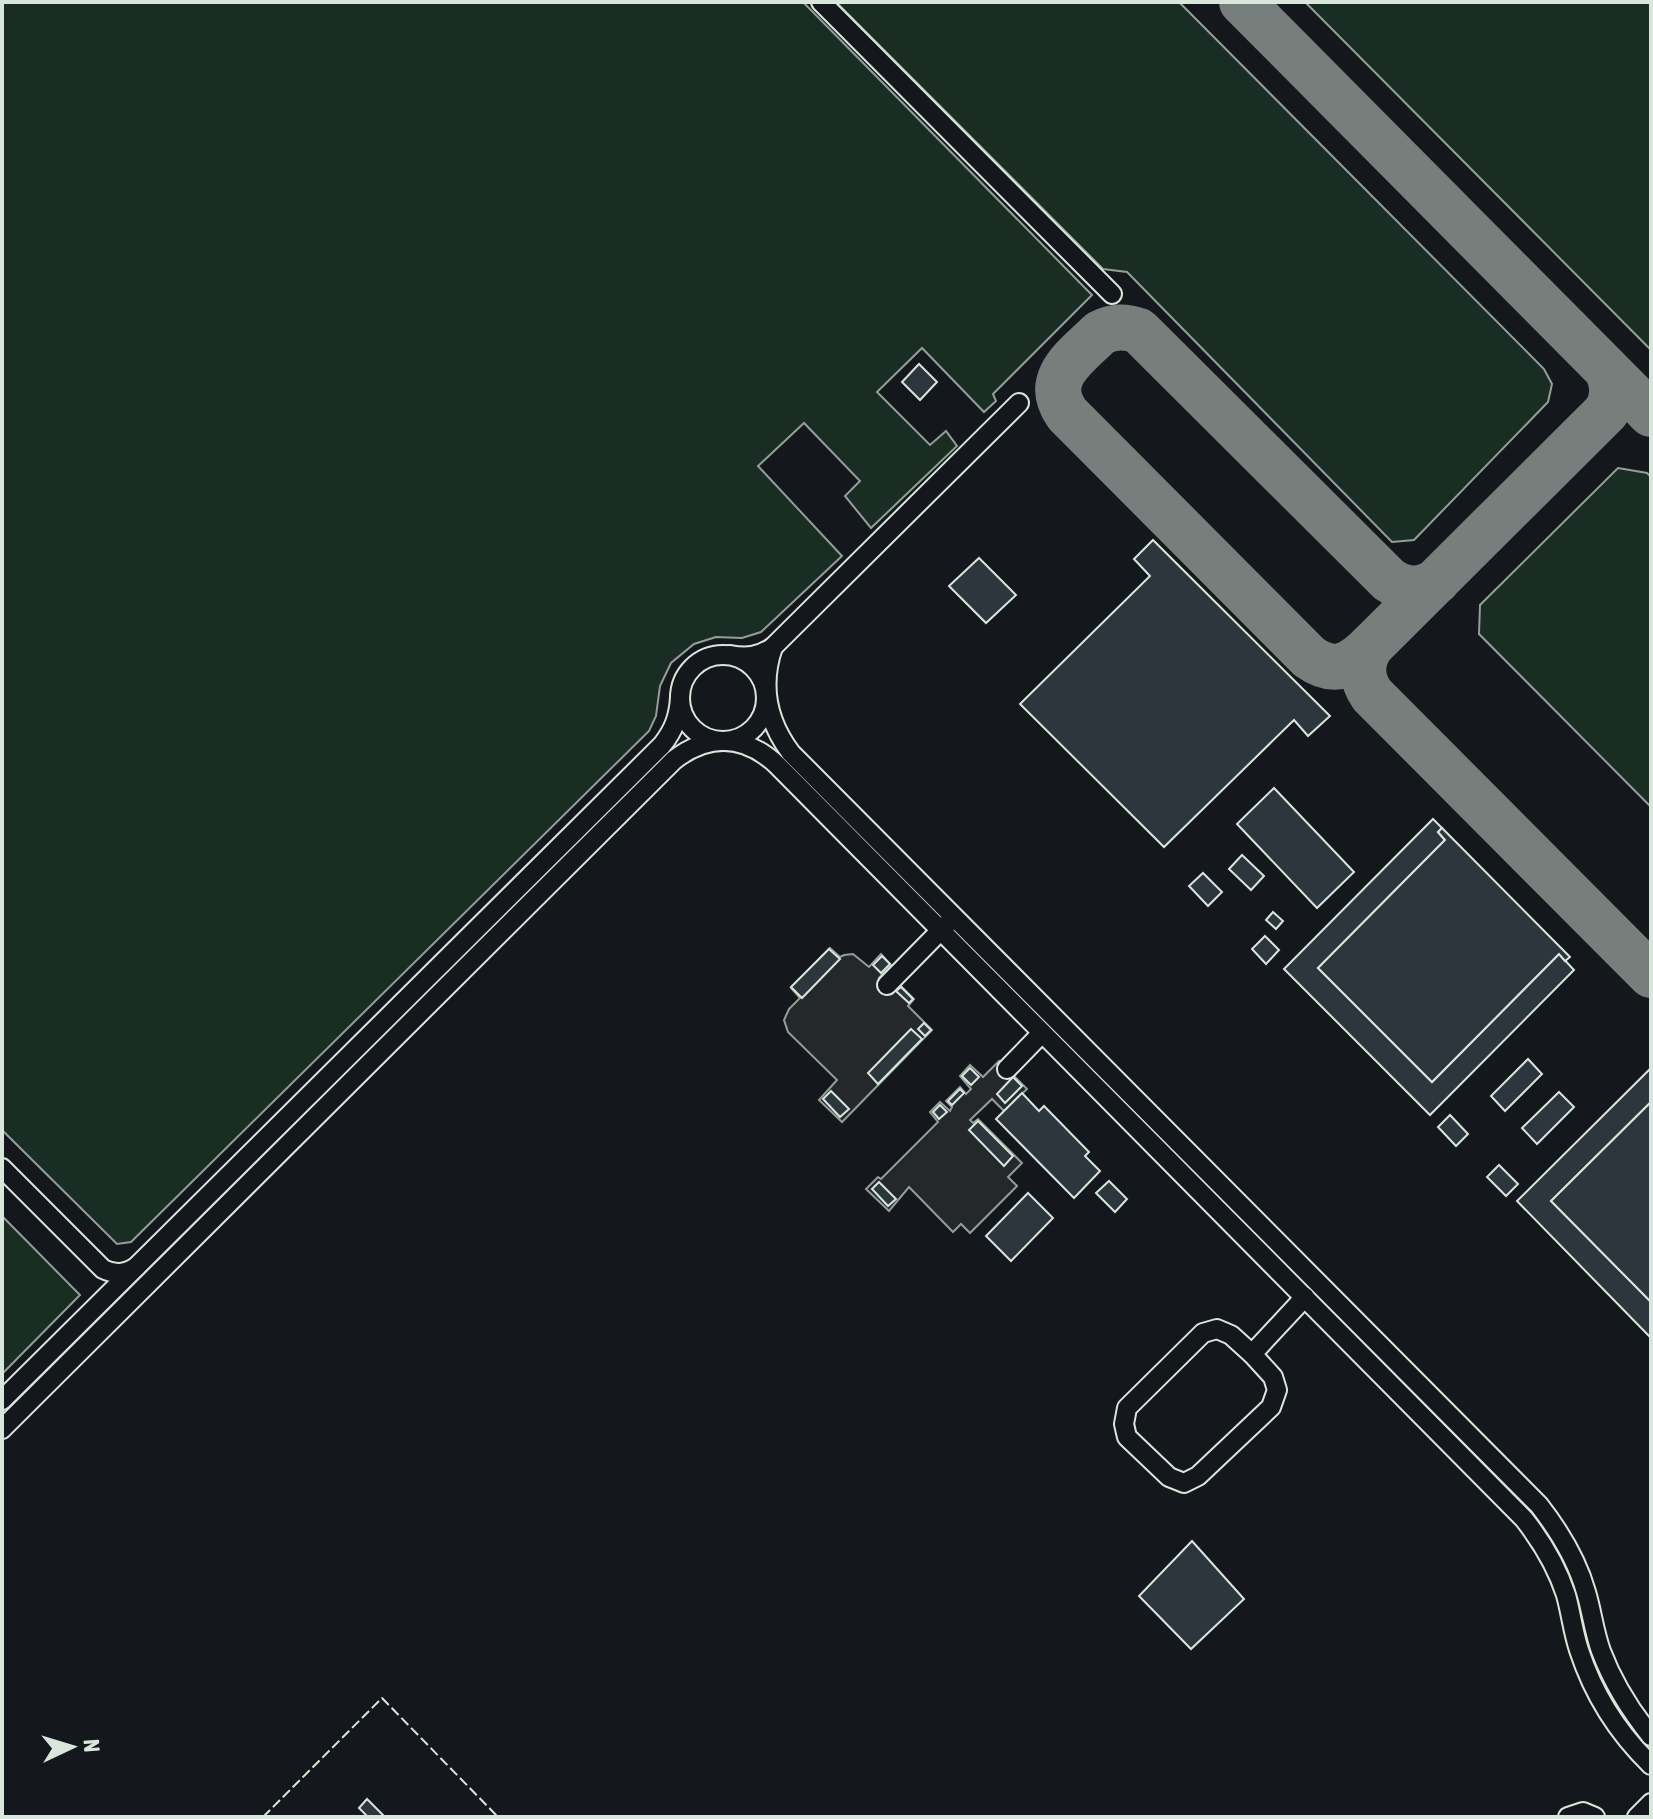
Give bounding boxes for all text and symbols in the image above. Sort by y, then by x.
north arrow [32,1707,112,1787]
text: N [79,1738,105,1753]

